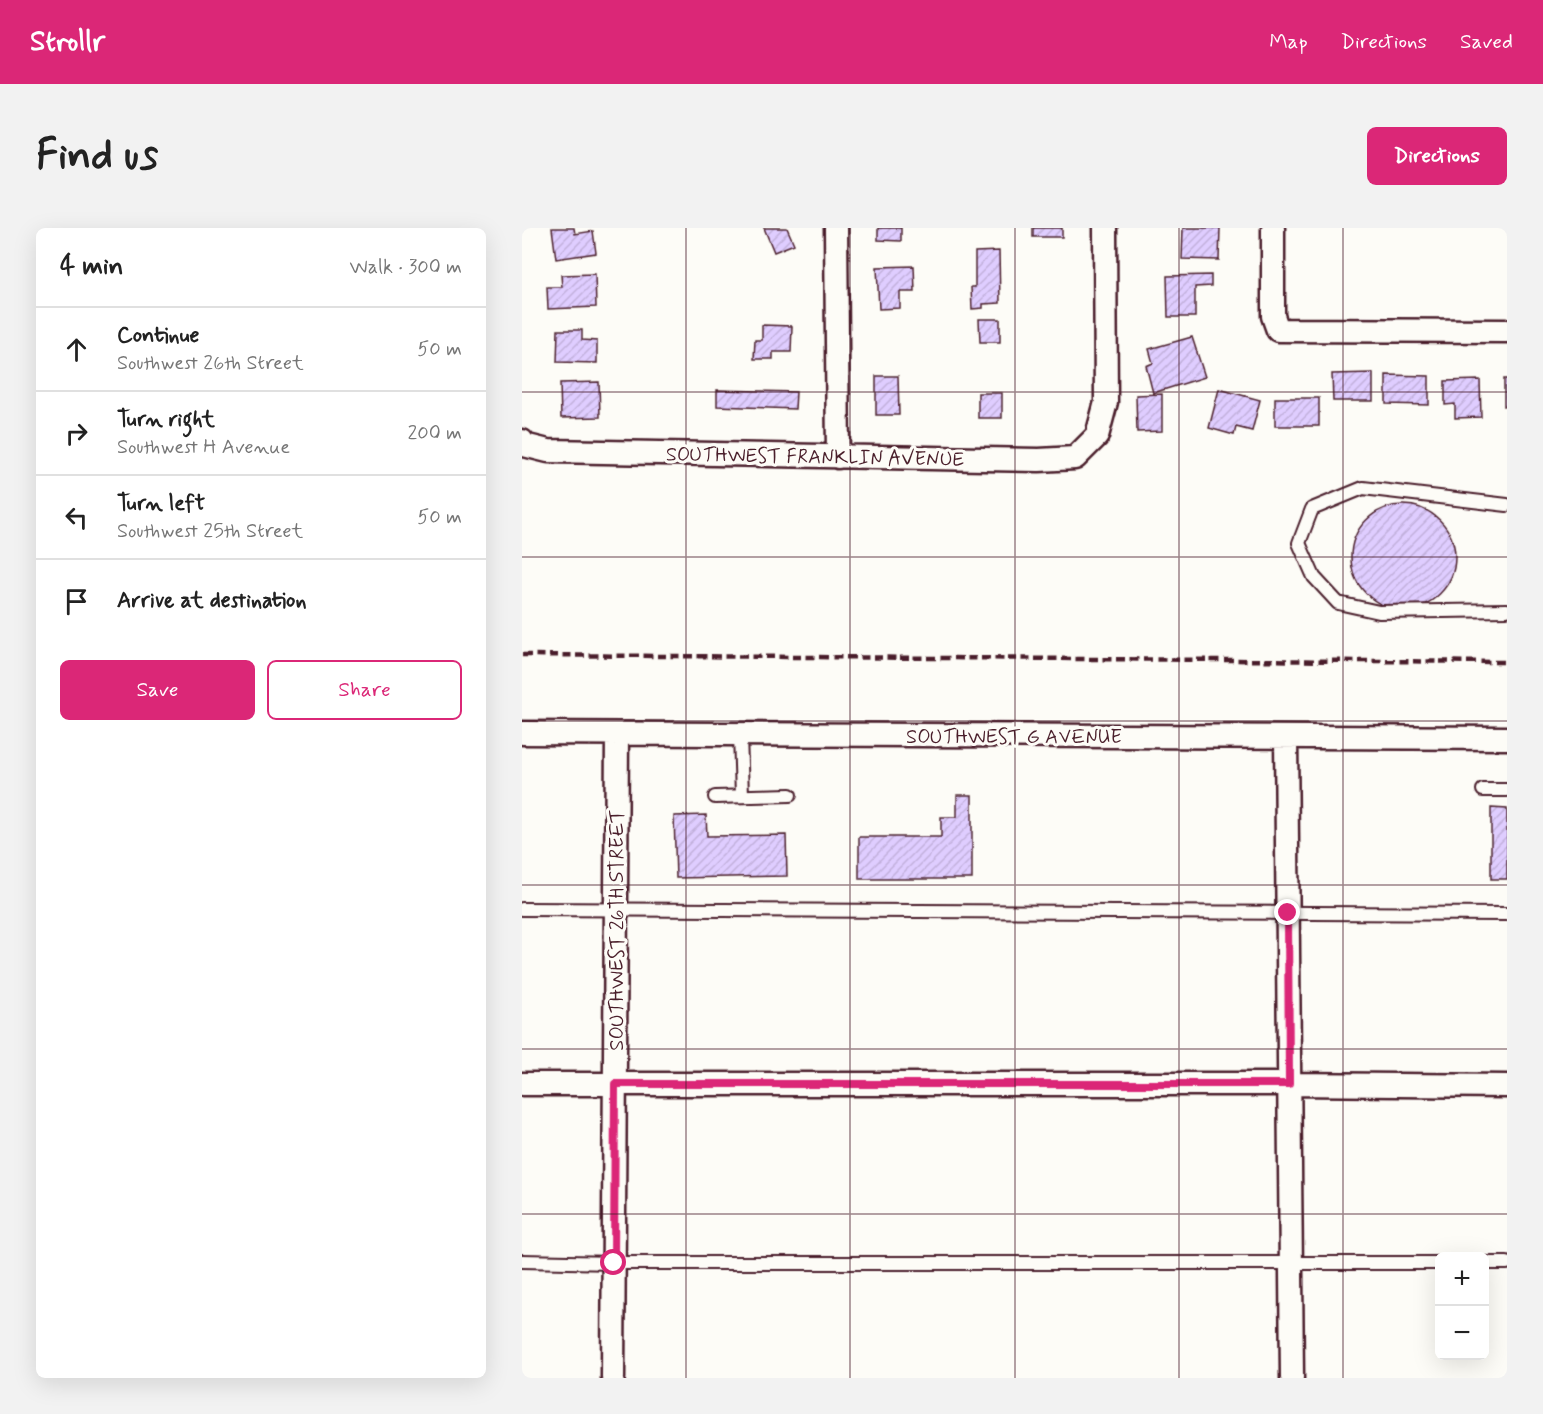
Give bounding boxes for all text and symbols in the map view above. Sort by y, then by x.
text: Strollr [30,24,105,61]
text: Map [1269,28,1308,56]
text: Directions [1341,28,1427,56]
text: Saved [1460,28,1513,56]
button: Directions [1367,127,1507,185]
text: Find us [36,129,158,184]
text: 4 min [60,250,123,284]
text: Walk · 300 m [350,254,462,281]
text: Continue [117,322,199,350]
icon: ahead [60,333,93,366]
text: 50 m [417,336,462,363]
text: Southwest 26th Street [117,350,304,377]
text: Turn right [117,406,215,434]
icon: right [60,417,93,450]
text: 200 m [407,420,462,447]
text: Southwest H Avenue [117,434,290,461]
street label: SOUTHWEST FRANKLIN AVENUE [666,441,964,474]
text: Turn left [117,490,205,518]
icon: left [60,501,93,534]
text: 50 m [417,504,462,531]
text: Southwest 25th Street [117,518,303,545]
icon: arrive [60,585,93,618]
text: Arrive at destination [117,587,307,615]
button: Save [60,660,255,720]
button: Share [267,660,462,720]
street label: SOUTHWEST G AVENUE [906,724,1122,751]
street label: SOUTHWEST 26TH STREET [604,809,631,1051]
route end [1274,899,1300,925]
route start [600,1249,626,1275]
map controls [1435,1252,1489,1360]
button: + [1435,1252,1489,1306]
button: − [1435,1306,1489,1360]

